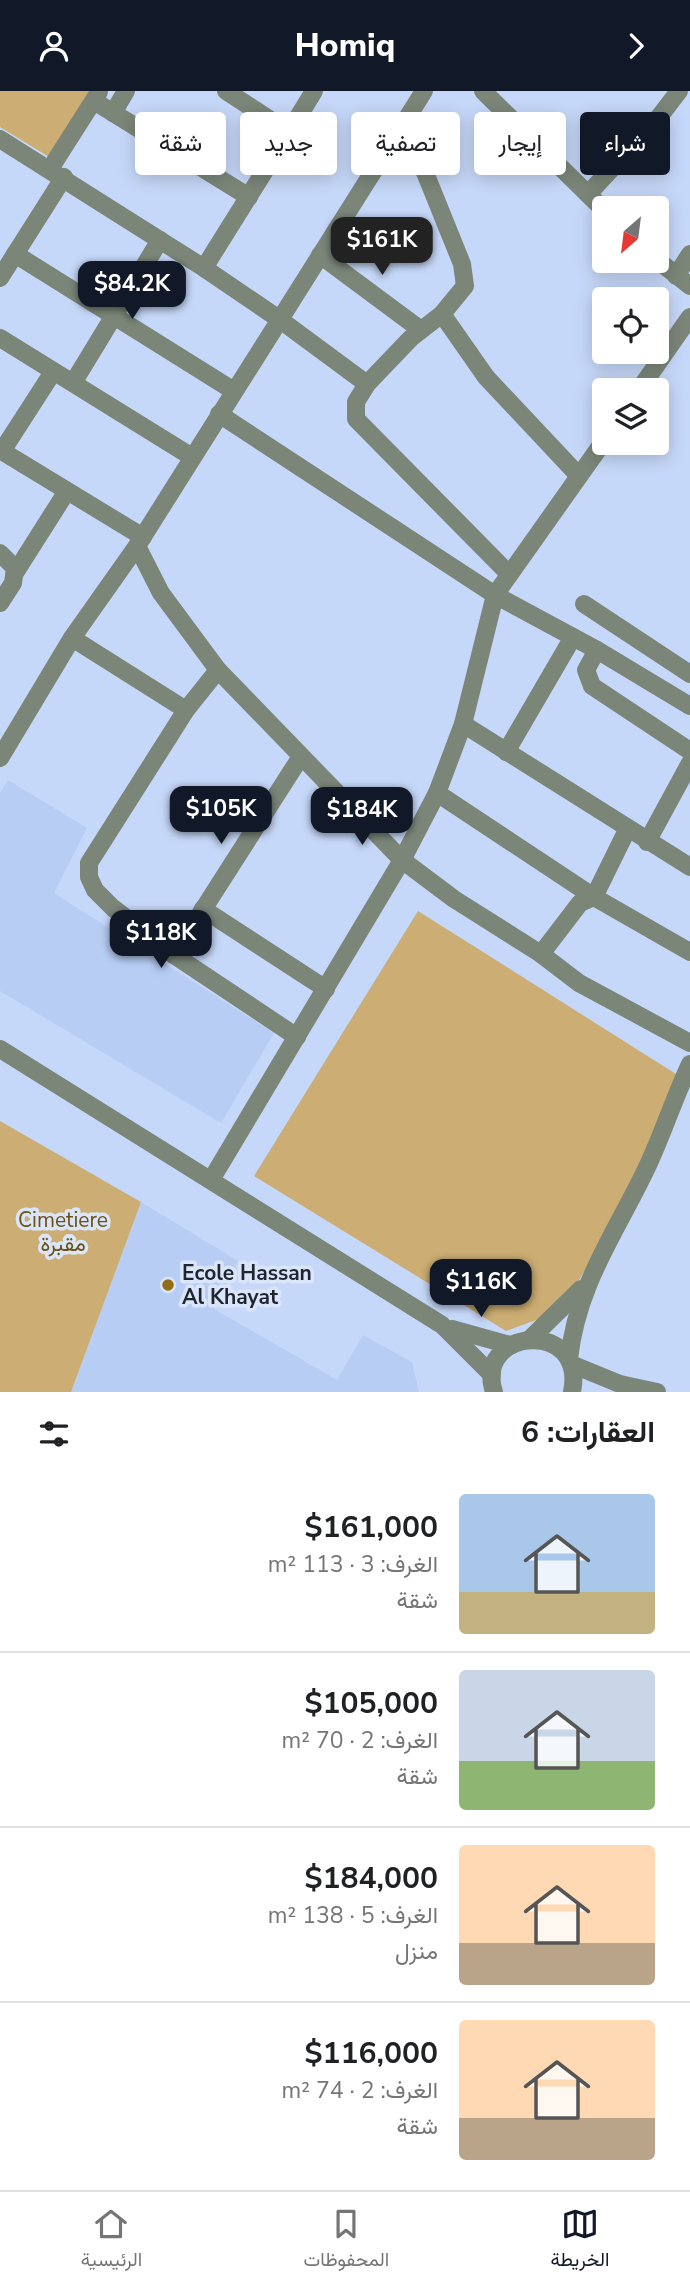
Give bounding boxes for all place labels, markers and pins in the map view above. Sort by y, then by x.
pin: $161K [333,218,431,277]
pin: $84.2K [75,261,189,321]
pin: $105K [172,787,270,846]
pin: $184K [313,787,411,847]
pin: $118K [112,911,210,970]
place label: Ecole Hassan Al Khayat [182,1259,312,1311]
pin: $116K [432,1259,530,1319]
marker: Ecole Hassan Al Khayat [160,1277,176,1293]

